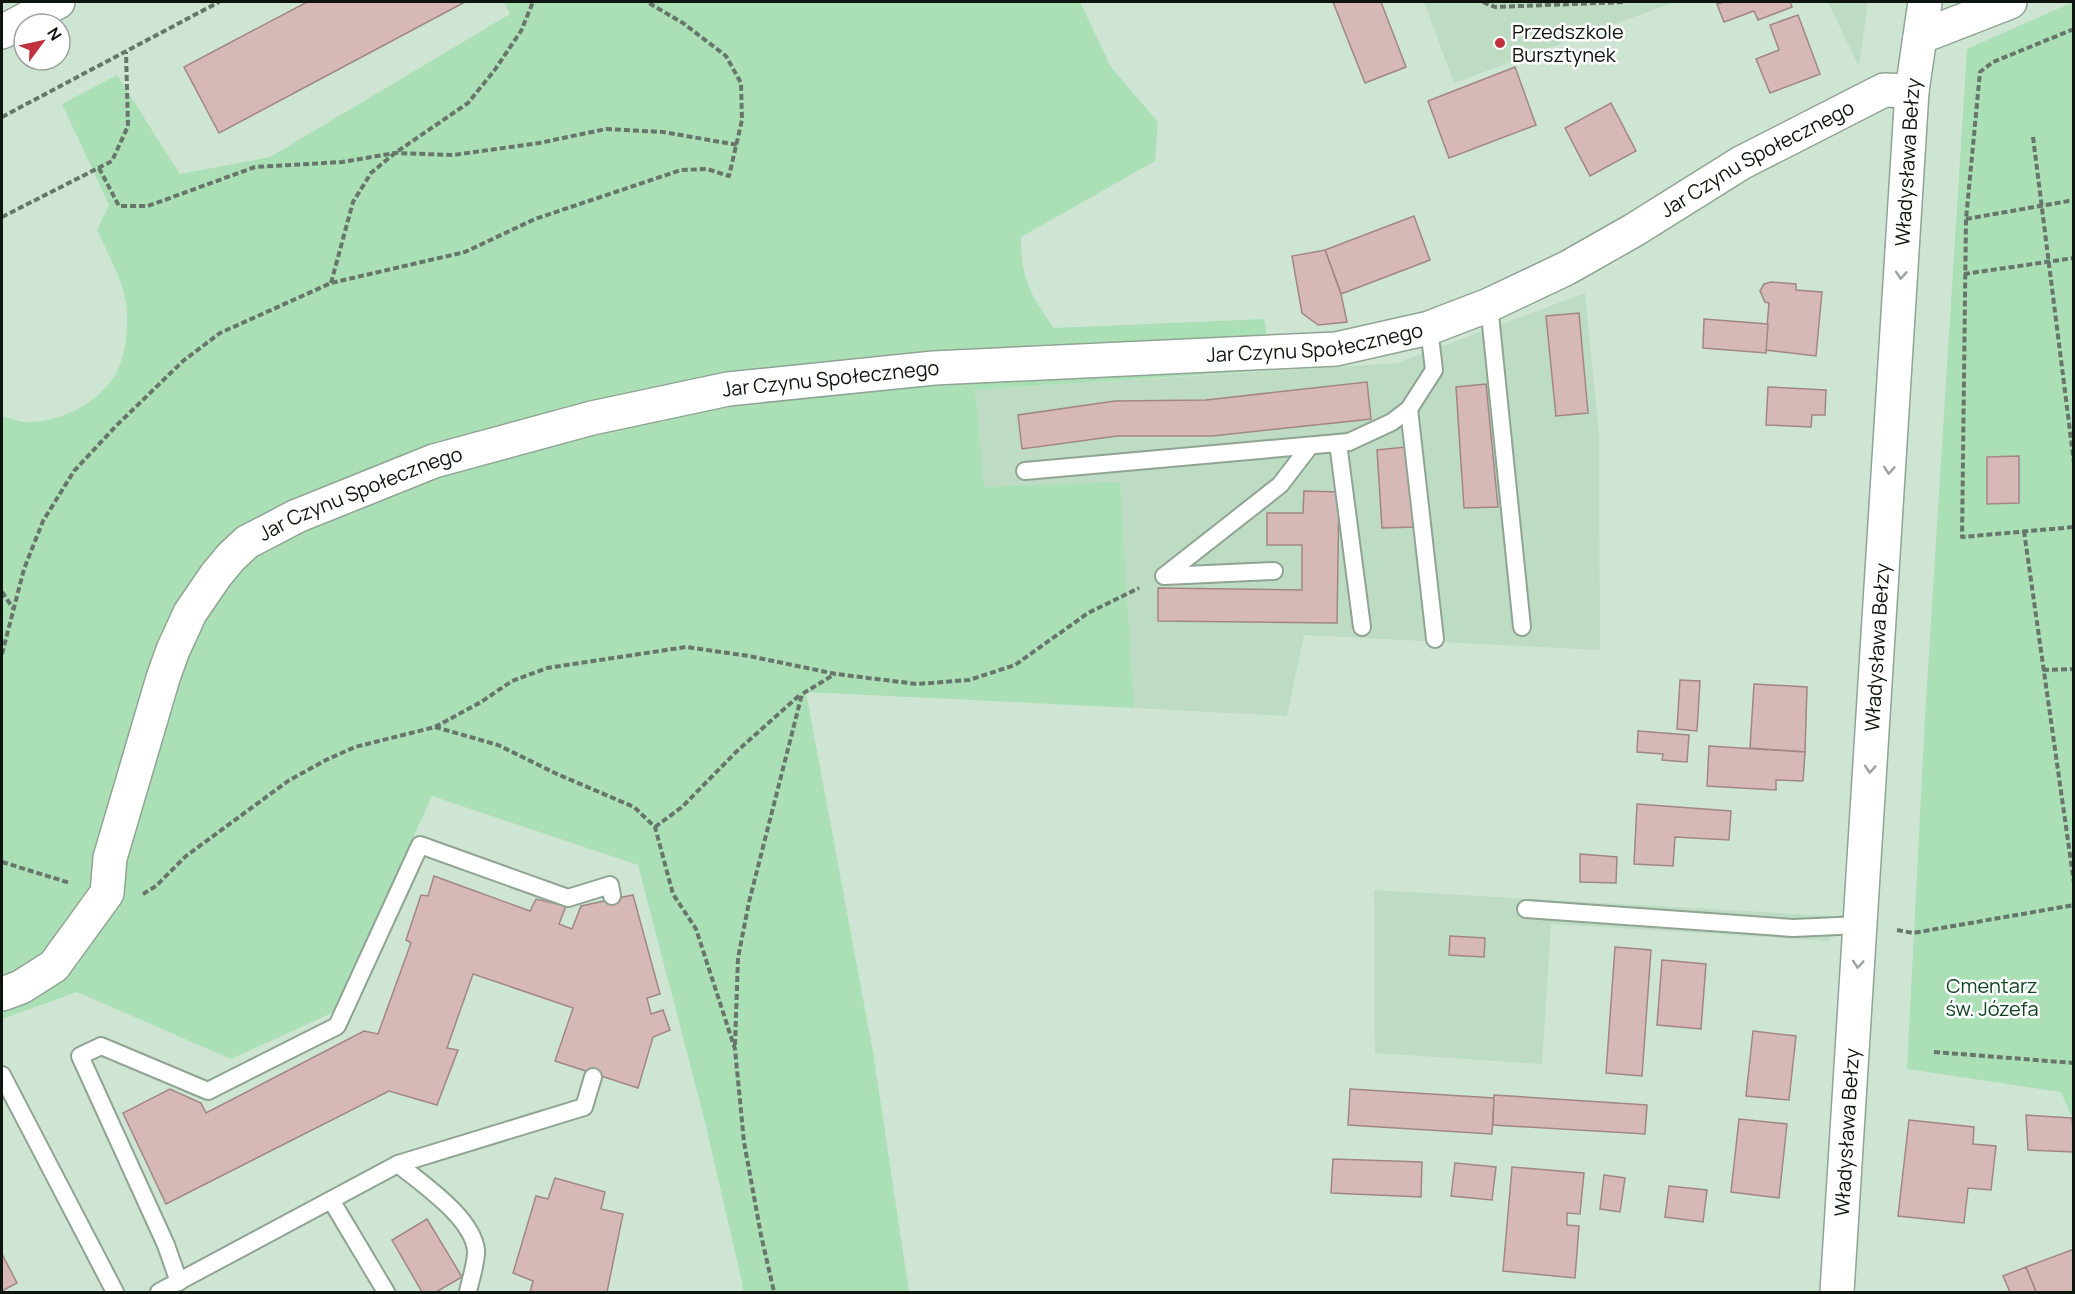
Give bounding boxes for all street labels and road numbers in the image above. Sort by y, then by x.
street label: Władysława Bełzy [1888,76,1927,247]
street label: Jar Czynu Społecznego [1655,93,1859,223]
street label: Jar Czynu Społecznego [1206,316,1425,368]
street label: Jar Czynu Społecznego [719,354,941,403]
street label: Jar Czynu Społecznego [254,440,466,547]
street label: Władysława Bełzy [1858,562,1896,732]
street label: Władysława Bełzy [1828,1047,1865,1217]

